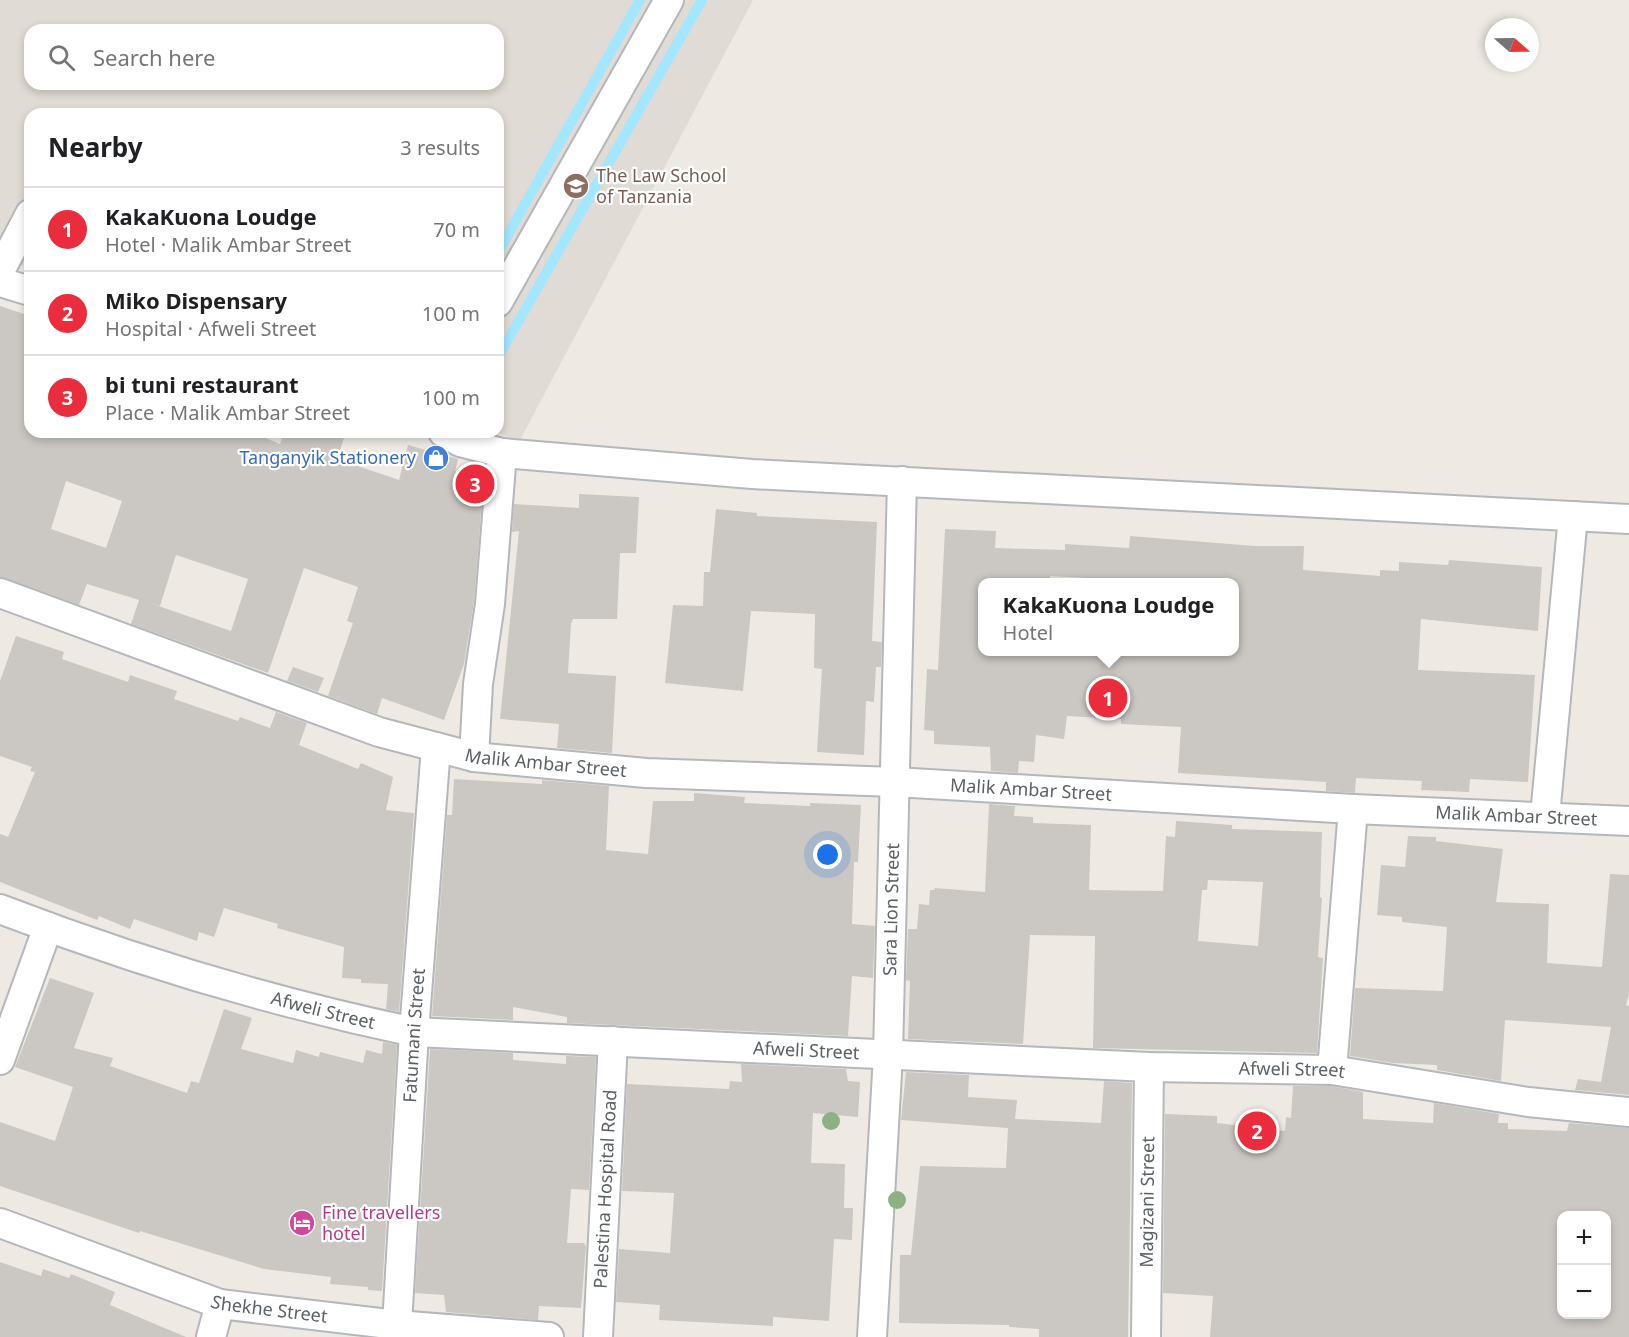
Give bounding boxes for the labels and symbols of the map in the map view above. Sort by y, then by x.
north arrow [1485,18,1539,72]
place label: The Law School of Tanzania [596,163,726,208]
school or university icon: The Law School of Tanzania [561,171,591,201]
shop icon: Tanganyik Stationery [421,443,451,473]
place label: Tanganyik Stationery [239,445,417,469]
pin: 3 [456,462,494,506]
pin: 1 [1088,676,1128,720]
street label: Malik Ambar Street [463,742,628,782]
street label: Malik Ambar Street [949,772,1113,806]
street label: Malik Ambar Street [1435,800,1598,831]
your location [813,840,842,869]
street label: Sara Lion Street [877,842,904,976]
street label: Fatumani Street [397,967,430,1103]
street label: Afweli Street [269,985,378,1034]
street label: Afweli Street [753,1035,860,1064]
street label: Afweli Street [1238,1055,1347,1083]
street label: Palestina Hospital Road [587,1089,622,1289]
pin: 2 [1238,1108,1276,1154]
street label: Magizani Street [1134,1136,1159,1268]
place label: Fine travellers hotel [322,1200,440,1245]
hotel icon: Fine travellers hotel [287,1208,317,1238]
street label: Shekhe Street [208,1289,329,1328]

